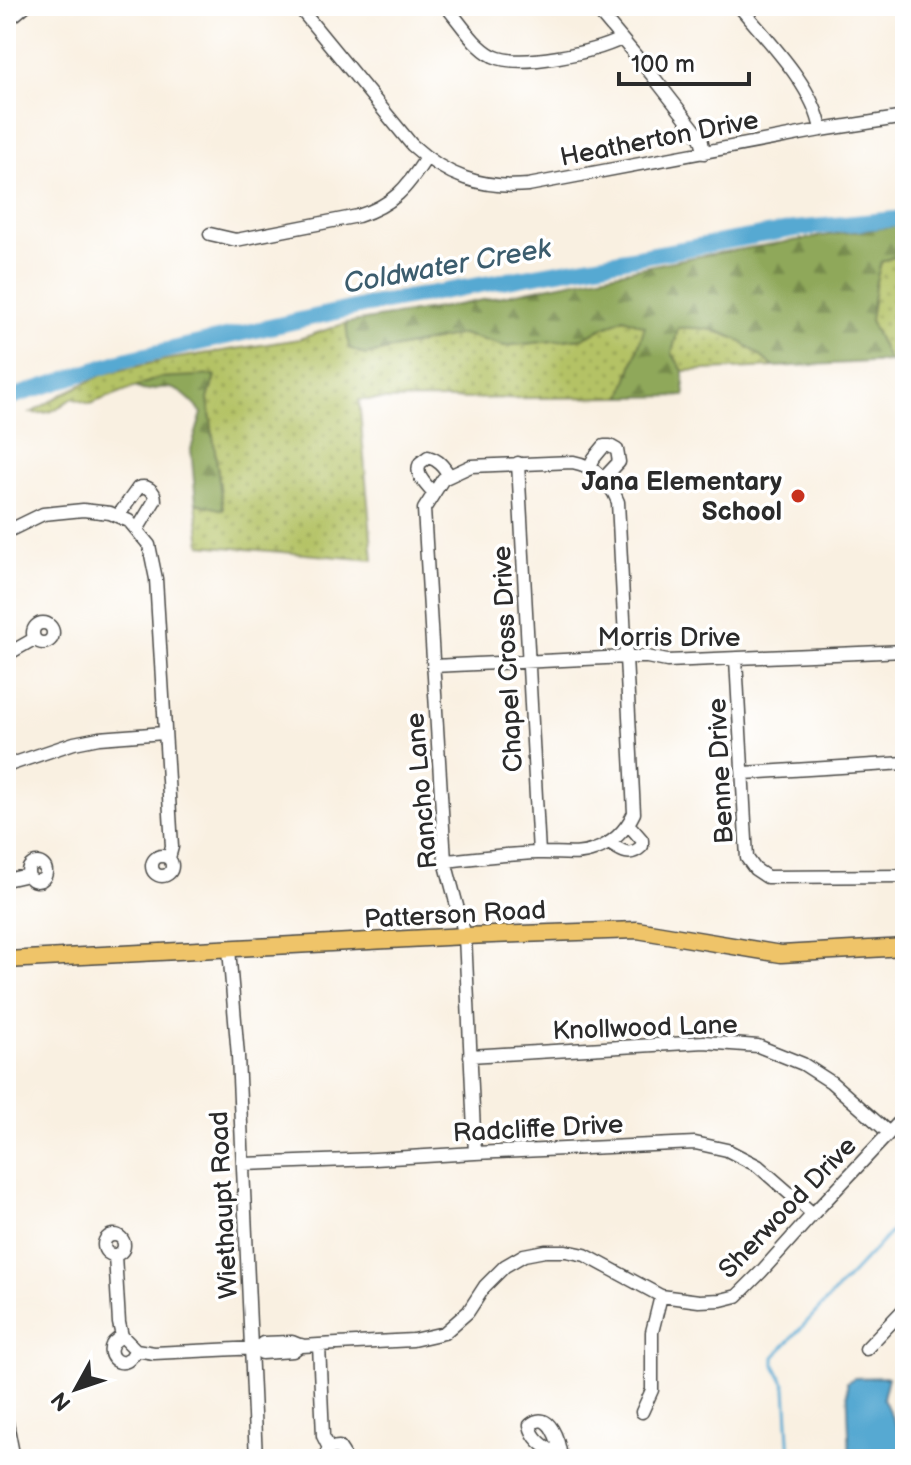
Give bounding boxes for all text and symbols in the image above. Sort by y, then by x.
scale bar [619,36,749,86]
text: 100 m [631,50,695,79]
street label: Heatherton Drive [557,105,761,174]
water label: Coldwater Creek [341,232,555,301]
place label: Jana Elementary School [582,467,782,528]
marker: Jana Elementary School [789,487,807,505]
street label: Chapel Cross Drive [487,545,530,773]
street label: Morris Drive [597,623,741,654]
street label: Benne Drive [702,697,741,845]
street label: Rancho Lane [400,711,445,870]
street label: Patterson Road [363,895,547,936]
street label: Knollwood Lane [552,1010,738,1047]
street label: Wiethaupt Road [204,1110,245,1300]
street label: Radcliffe Drive [452,1110,624,1149]
street label: Sherwood Drive [713,1131,863,1285]
north arrow [36,1349,116,1429]
text: N [46,1386,77,1416]

